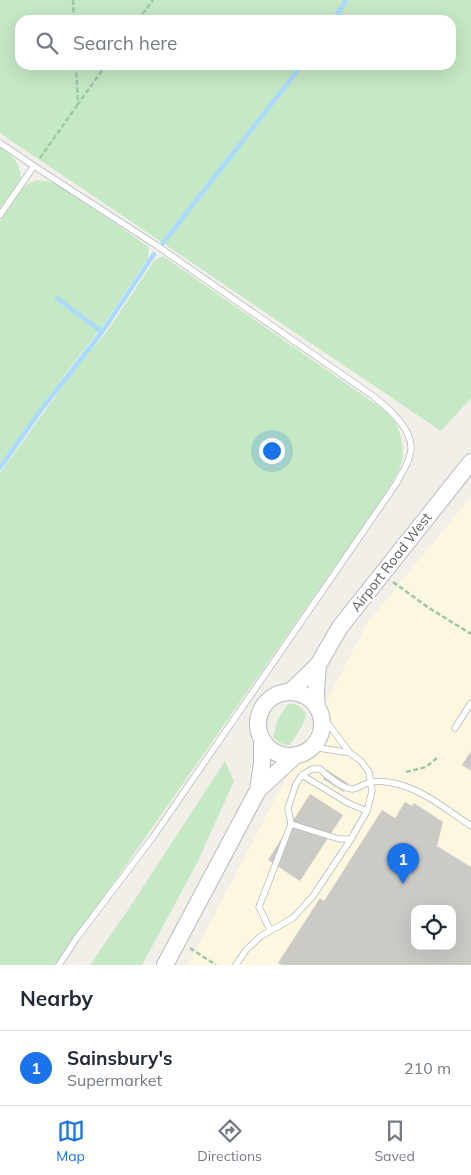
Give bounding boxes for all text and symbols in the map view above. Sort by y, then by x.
search box [15,15,456,70]
icon: search [33,29,61,57]
text: Search here [73,31,177,55]
your location [259,438,285,464]
street label: Airport Road West [347,509,435,615]
pin: 1 [387,843,419,884]
map controls [411,905,456,950]
button: locate [411,905,456,950]
text: Nearby [20,985,93,1011]
text: Sainsbury's [67,1046,173,1070]
text: 1 [31,1058,41,1078]
text: 210 m [404,1058,451,1078]
text: Supermarket [67,1070,162,1090]
tab: Map [56,1117,85,1165]
tab: Directions [197,1117,262,1165]
tab: Saved [374,1117,415,1165]

